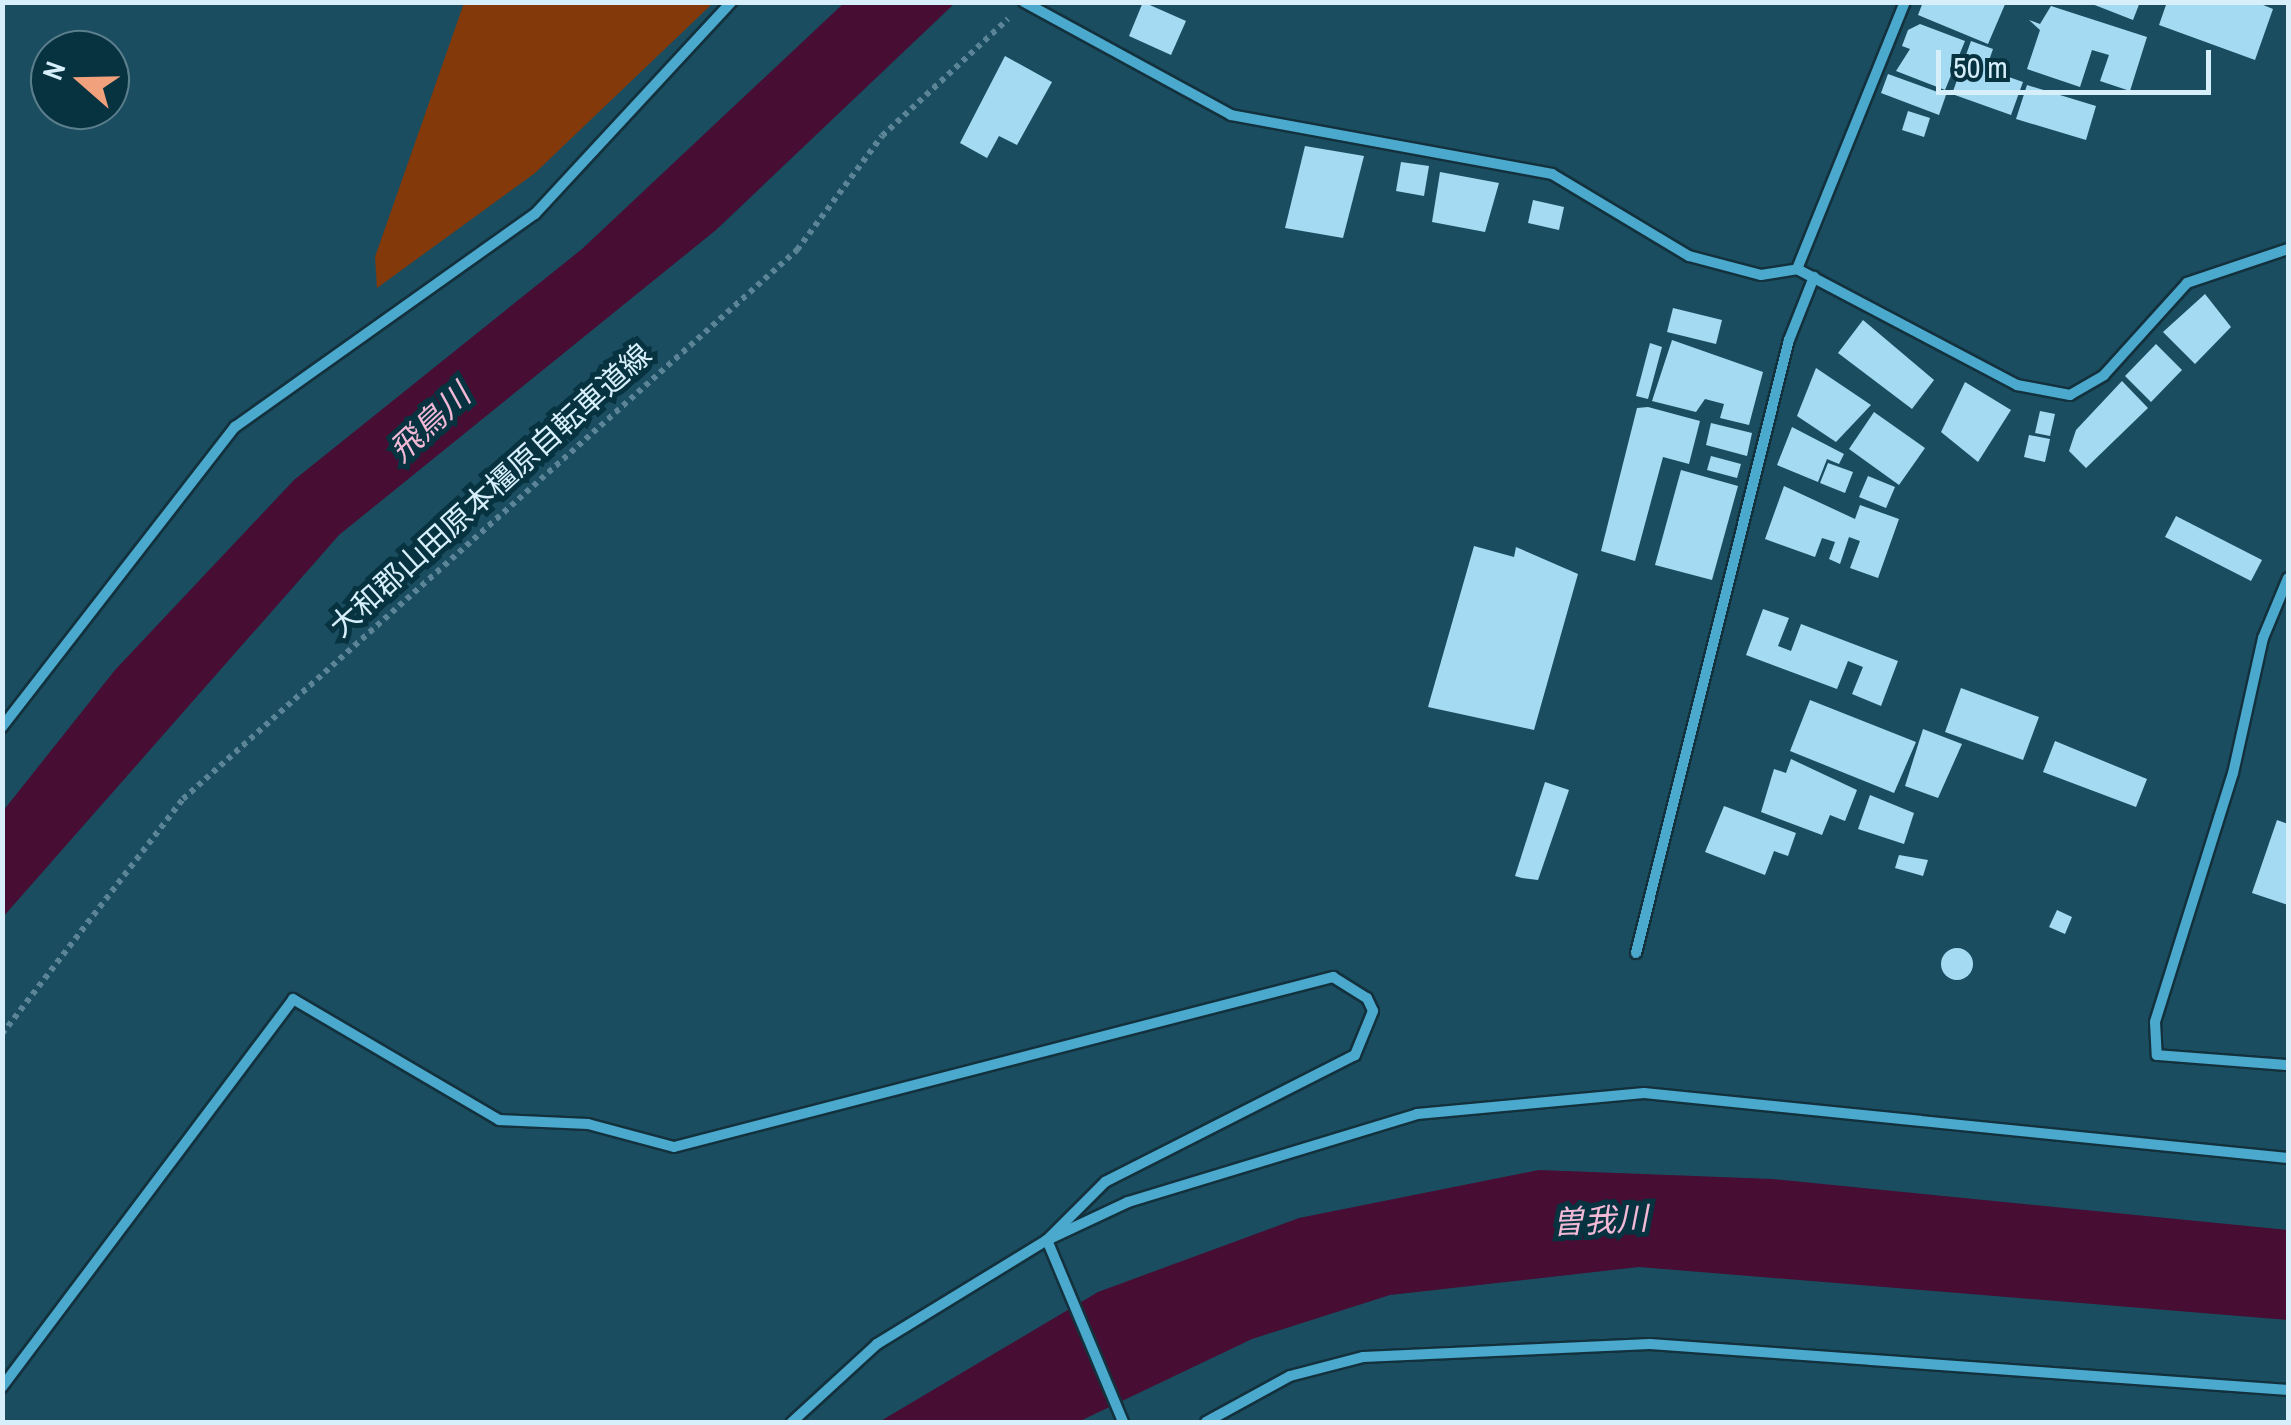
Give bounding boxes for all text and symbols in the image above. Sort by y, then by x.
north arrow [30,30,130,130]
scale bar [1941,30,2216,92]
text: 50 m [1953,47,2008,87]
text: N [33,56,74,85]
street label: 大和郡山田原本橿原自転車道線 [322,336,658,644]
water label: 飛鳥川 [382,376,478,470]
water label: 曽我川 [1551,1199,1649,1243]

